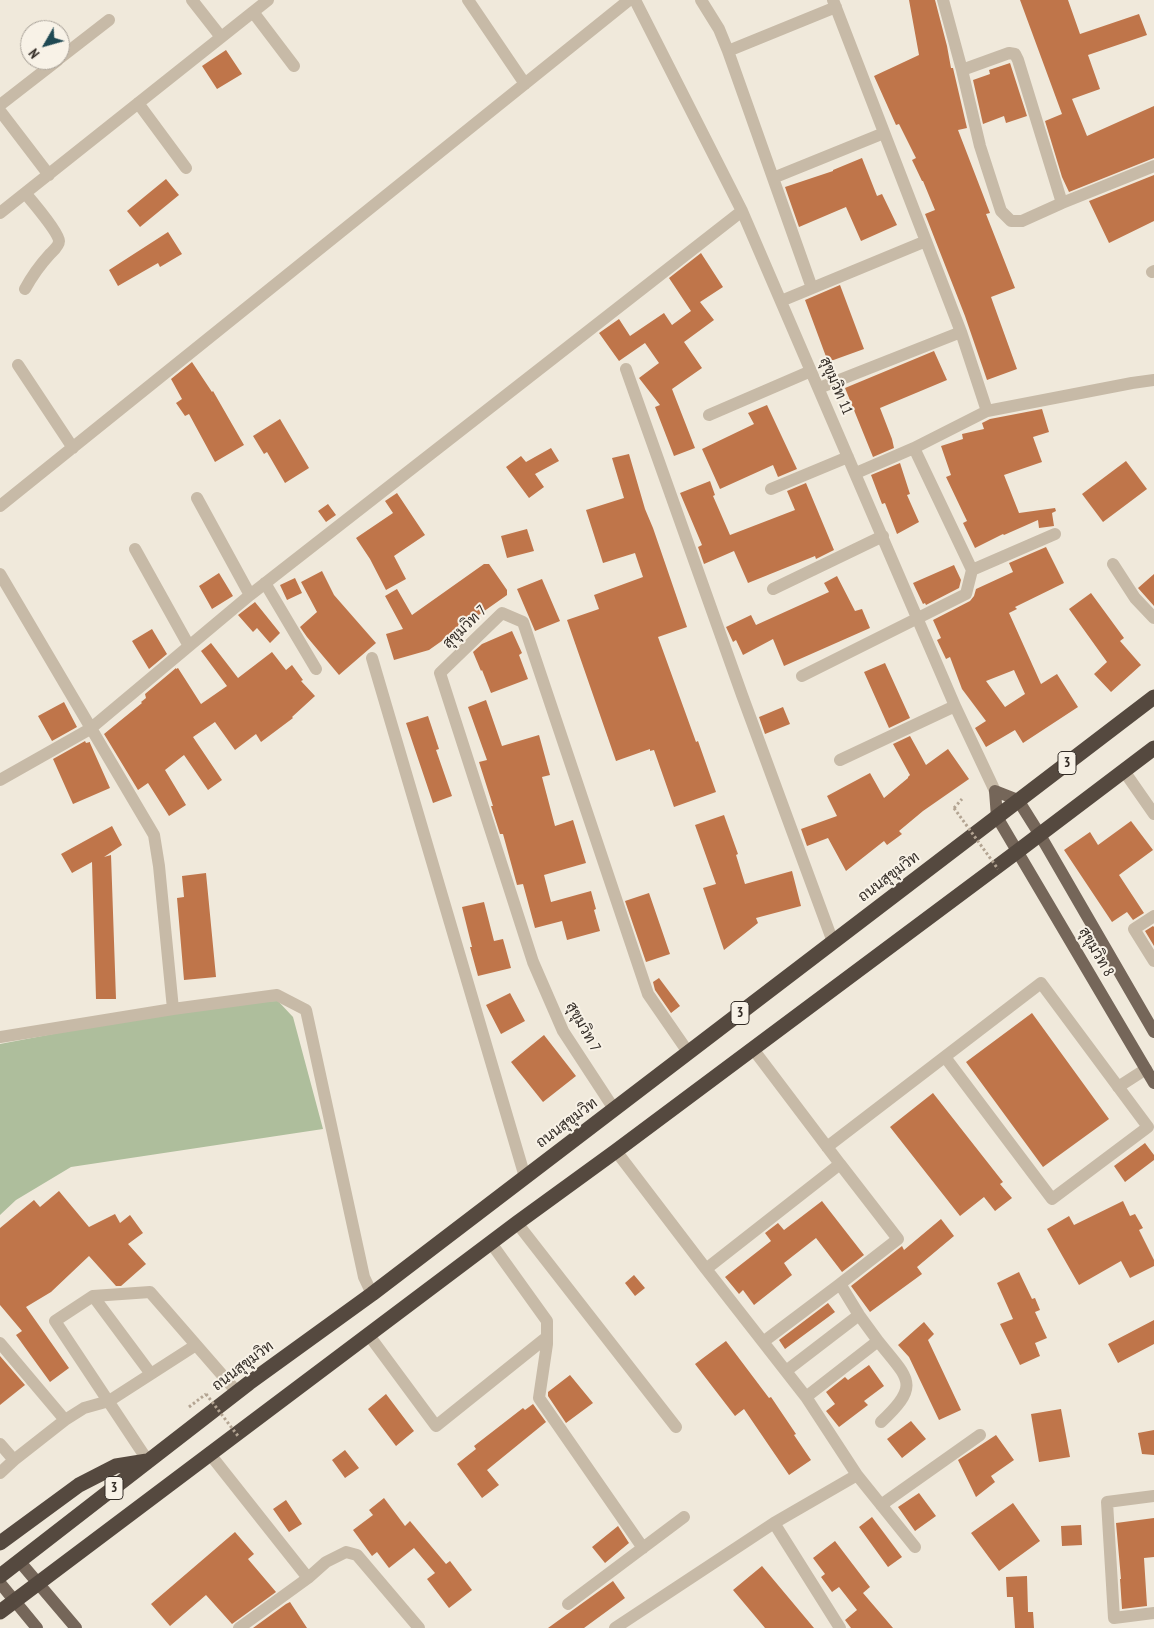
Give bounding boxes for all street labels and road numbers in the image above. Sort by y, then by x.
street label: สุขุมวิท 11 [816,354,856,418]
street label: สุขุมวิท 7 [439,602,491,652]
road number: 3 [1058,751,1076,774]
street label: ถนนสุขุมวิท [855,848,923,906]
street label: สุขุมวิท 8 [1075,924,1117,980]
street label: สุขุมวิท 7 [562,999,604,1055]
road number: 3 [731,1001,749,1024]
street label: ถนนสุขุมวิท [533,1094,601,1152]
street label: ถนนสุขุมวิท [209,1337,277,1395]
road number: 3 [105,1476,123,1500]

